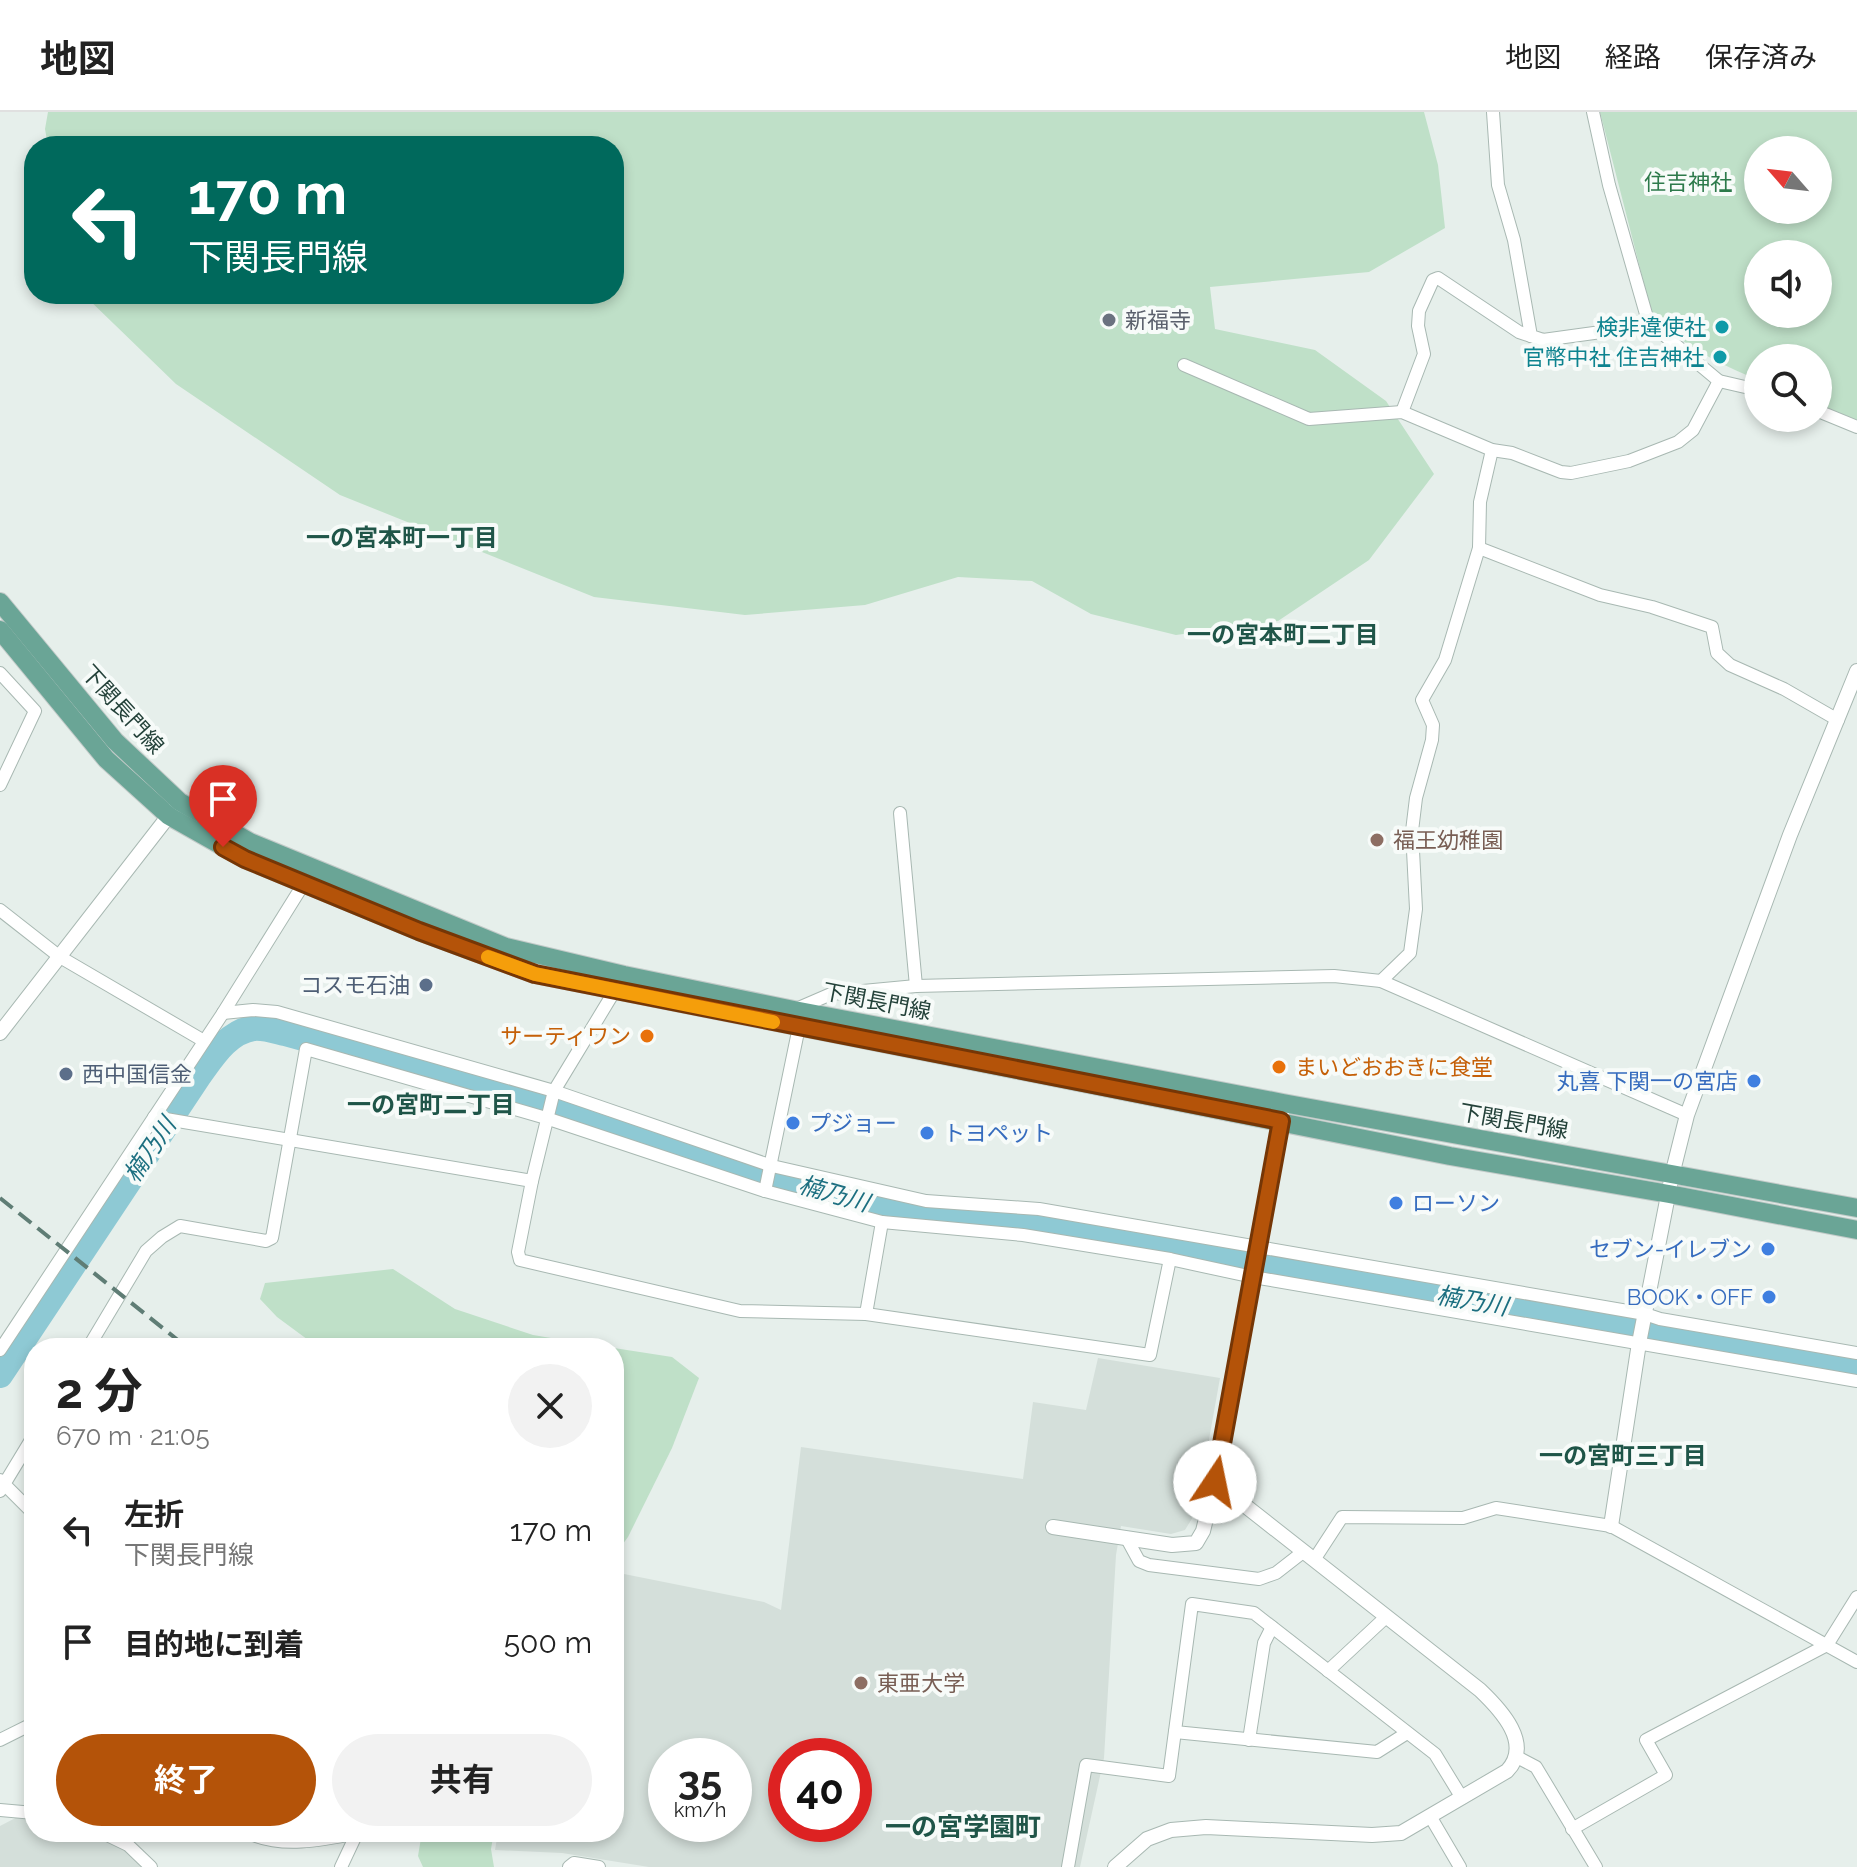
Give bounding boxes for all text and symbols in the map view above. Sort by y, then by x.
text: 地図 [40,36,116,81]
text: 地図 [1505,41,1561,74]
text: 経路 [1605,41,1661,74]
text: 保存済み [1705,41,1817,74]
north arrow [1744,136,1832,224]
map controls [1744,136,1832,432]
text: 170 m [188,161,347,227]
icon: left [56,168,160,272]
park label: 住吉神社 [1644,169,1732,195]
text: 下関長門線 [188,236,368,278]
button: sound [1744,240,1832,328]
place label: 新福寺 [1125,307,1191,333]
marker: 新福寺 [1100,311,1118,329]
place label: 検非違使社 [1596,314,1706,340]
marker: 検非違使社 [1713,318,1731,336]
place label: 官幣中社 住吉神社 [1522,344,1704,370]
button: search [1744,344,1832,432]
marker: 官幣中社 住吉神社 [1711,348,1729,366]
district label: 一の宮本町一丁目 [306,523,498,552]
district label: 一の宮本町二丁目 [1187,620,1379,649]
street label: 下関長門線 [77,659,169,759]
pin [189,765,257,847]
icon: arrive [201,777,245,821]
place label: 福王幼稚園 [1393,827,1503,853]
marker: 福王幼稚園 [1368,831,1386,849]
place label: コスモ石油 [300,972,410,998]
marker: コスモ石油 [417,976,435,994]
street label: 下関長門線 [821,978,933,1024]
place label: サーティワン [500,1023,631,1049]
marker: サーティワン [638,1027,656,1045]
place label: まいどおおきに食堂 [1295,1054,1493,1080]
marker: まいどおおきに食堂 [1270,1058,1288,1076]
place label: 西中国信金 [82,1061,192,1087]
marker: 西中国信金 [57,1065,75,1083]
place label: 丸喜 下関一の宮店 [1556,1068,1738,1094]
marker: 丸喜 下関一の宮店 [1745,1072,1763,1090]
district label: 一の宮町二丁目 [347,1090,515,1119]
street label: 下関長門線 [1458,1099,1570,1143]
water label: 楠乃川 [117,1109,183,1188]
place label: プジョー [809,1110,897,1136]
marker: プジョー [784,1114,802,1132]
place label: トヨペット [943,1120,1053,1146]
marker: トヨペット [918,1124,936,1142]
water label: 楠乃川 [796,1170,876,1218]
place label: ローソン [1412,1190,1500,1216]
marker: ローソン [1387,1194,1405,1212]
place label: セブン-イレブン [1589,1236,1752,1262]
marker: セブン-イレブン [1759,1240,1777,1258]
water label: 楠乃川 [1434,1280,1513,1322]
place label: BOOK・OFF [1627,1284,1753,1310]
marker: BOOK・OFF [1760,1288,1778,1306]
text: 2 分 [56,1363,143,1419]
button: close [508,1364,592,1448]
text: 670 m · 21:05 [56,1421,210,1451]
position arrow [1173,1440,1257,1524]
district label: 一の宮町三丁目 [1539,1441,1707,1470]
text: 左折 [124,1497,184,1532]
icon: left [56,1508,100,1552]
text: 170 m [510,1513,592,1548]
text: 下関長門線 [124,1540,254,1570]
icon: arrive [56,1620,100,1664]
text: 500 m [504,1625,592,1660]
text: 目的地に到着 [124,1627,304,1662]
place label: 東亜大学 [877,1670,965,1696]
marker: 東亜大学 [852,1674,870,1692]
button: 終了 [56,1734,316,1826]
button: 共有 [332,1734,592,1826]
speed limit sign: 40 [768,1738,872,1842]
text: 35 [678,1756,722,1803]
text: km/h [674,1798,726,1822]
district label: 一の宮学園町 [885,1812,1041,1842]

